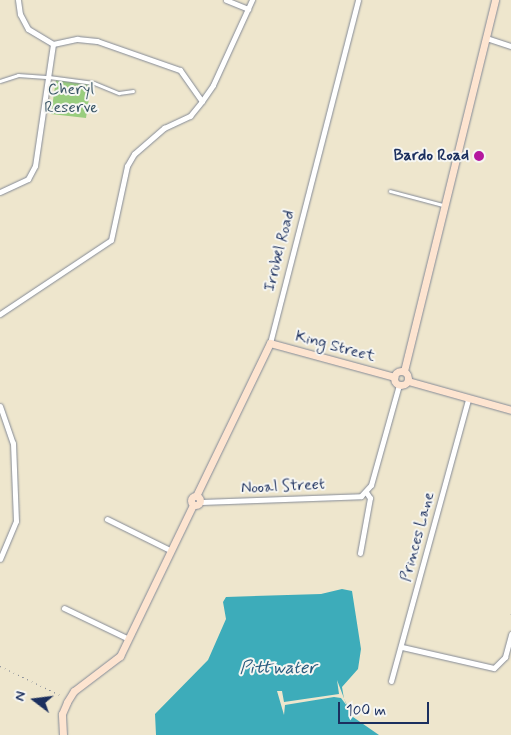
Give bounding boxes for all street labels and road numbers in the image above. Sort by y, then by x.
street label: Irrubel Road [261,208,299,294]
street label: King Street [293,327,377,367]
street label: Nooal Street [239,475,327,499]
street label: Princes Lane [397,490,439,584]

